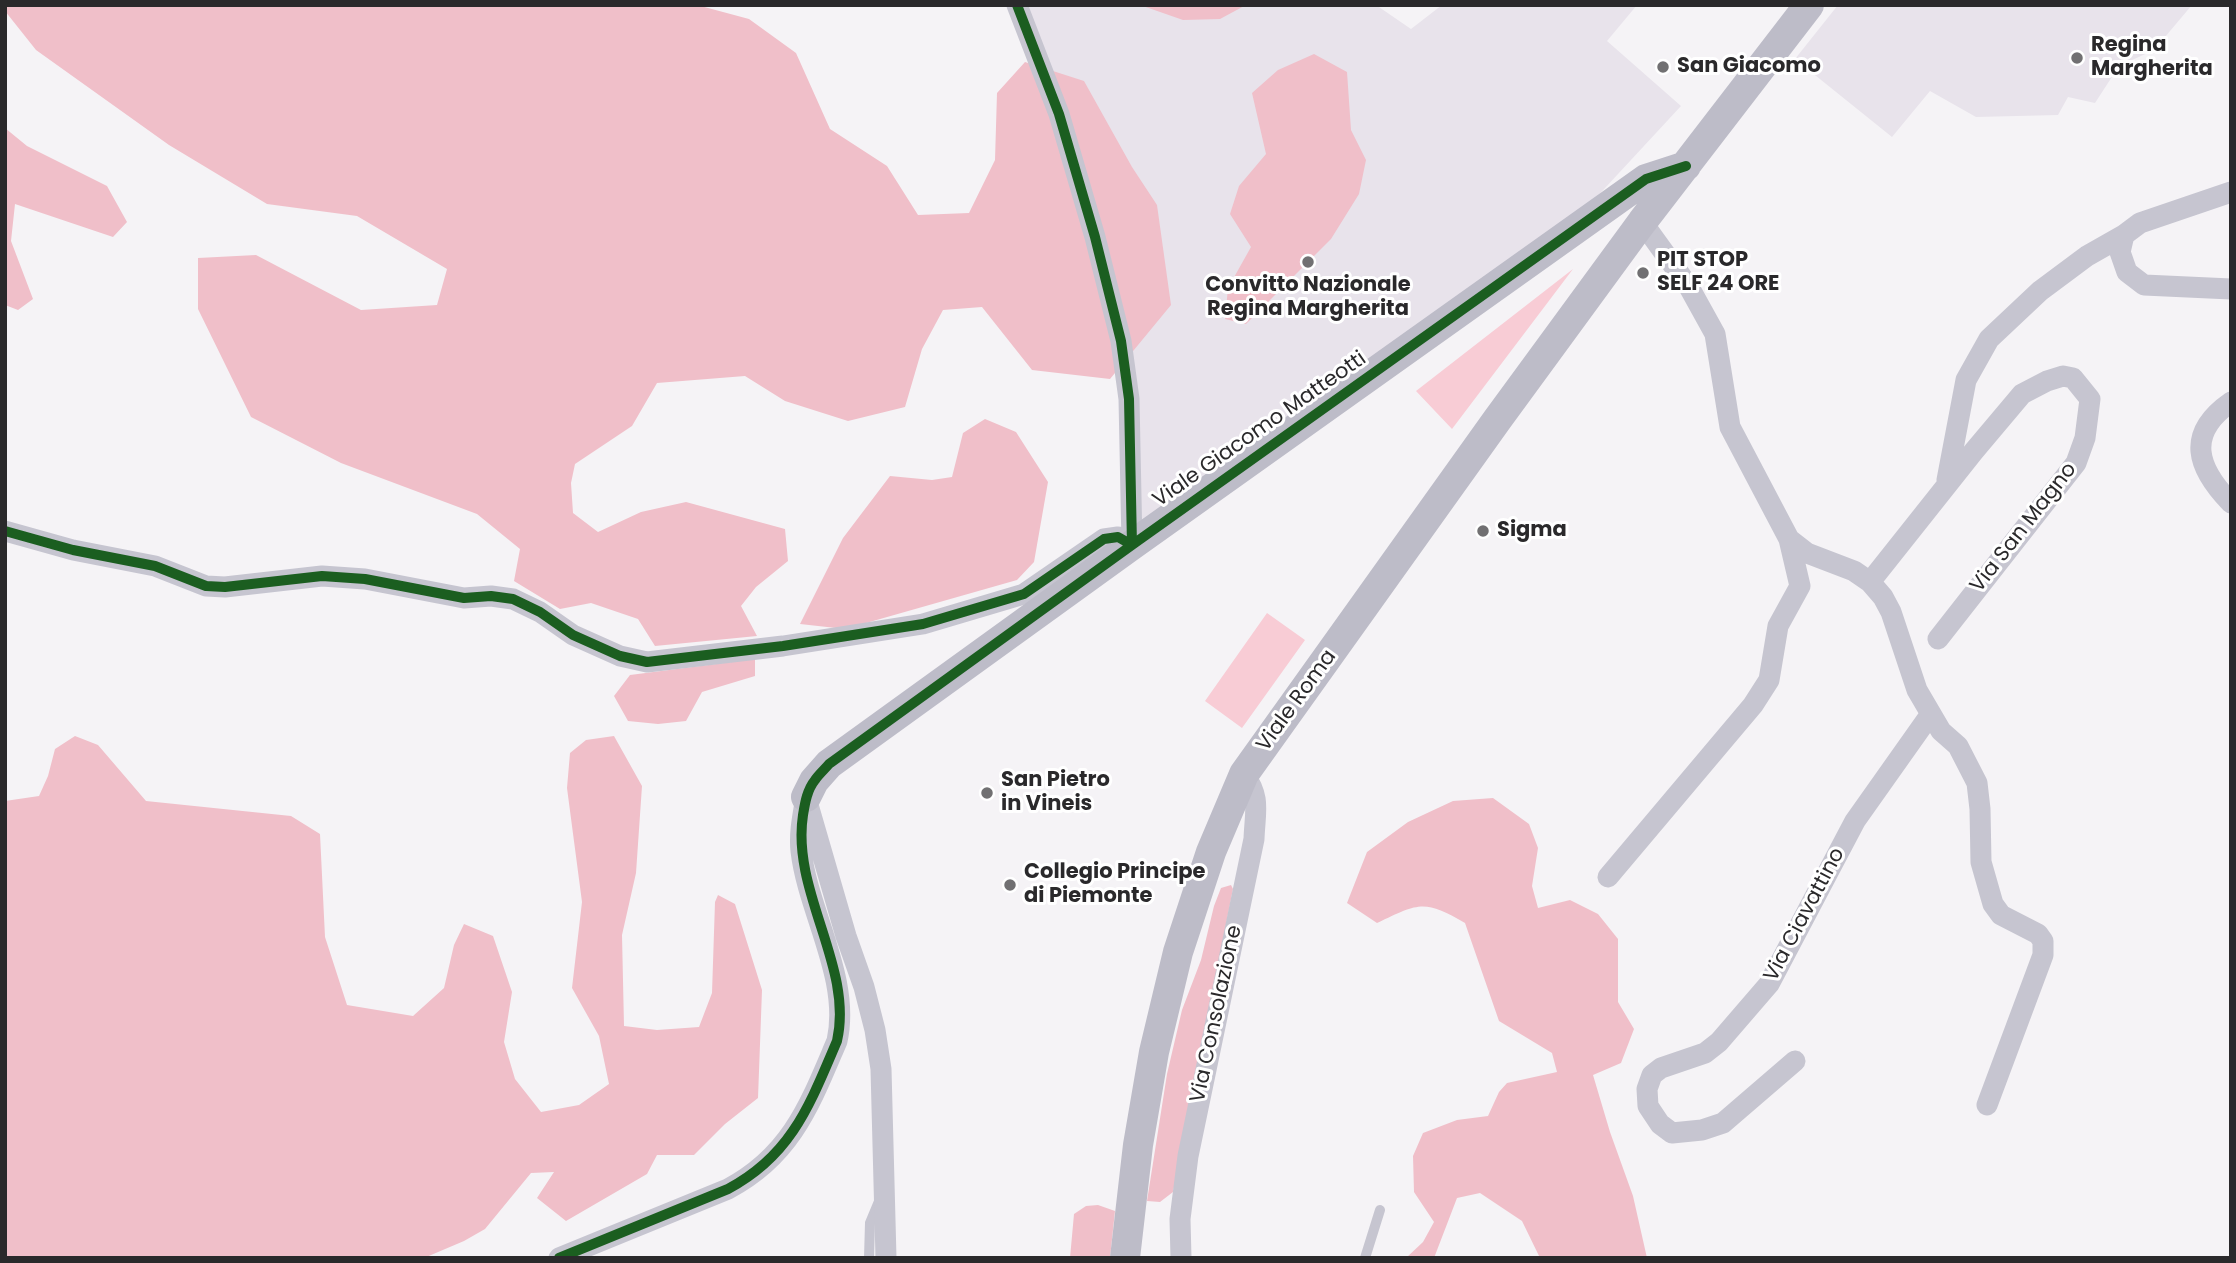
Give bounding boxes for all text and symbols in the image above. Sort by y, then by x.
place label: Regina Margherita [2091,33,2213,83]
marker: Regina Margherita [2069,50,2085,66]
place label: San Giacomo [1677,54,1821,80]
marker: San Giacomo [1655,59,1671,75]
place label: PIT STOP SELF 24 ORE [1657,248,1779,298]
marker: Convitto Nazionale Regina Margherita [1300,254,1316,270]
marker: PIT STOP SELF 24 ORE [1635,265,1651,281]
place label: Convitto Nazionale Regina Margherita [1205,273,1411,323]
street label: Viale Giacomo Matteotti [1149,347,1371,513]
street label: Via San Magno [1965,458,2083,598]
place label: Sigma [1497,518,1567,544]
marker: Sigma [1475,523,1491,539]
street label: Viale Roma [1252,645,1342,757]
place label: San Pietro in Vineis [1001,768,1110,818]
marker: San Pietro in Vineis [979,785,995,801]
street label: Via Ciavattino [1759,844,1851,986]
place label: Collegio Principe di Piemonte [1024,860,1206,910]
marker: Collegio Principe di Piemonte [1002,877,1018,893]
street label: Via Consolazione [1186,923,1248,1105]

